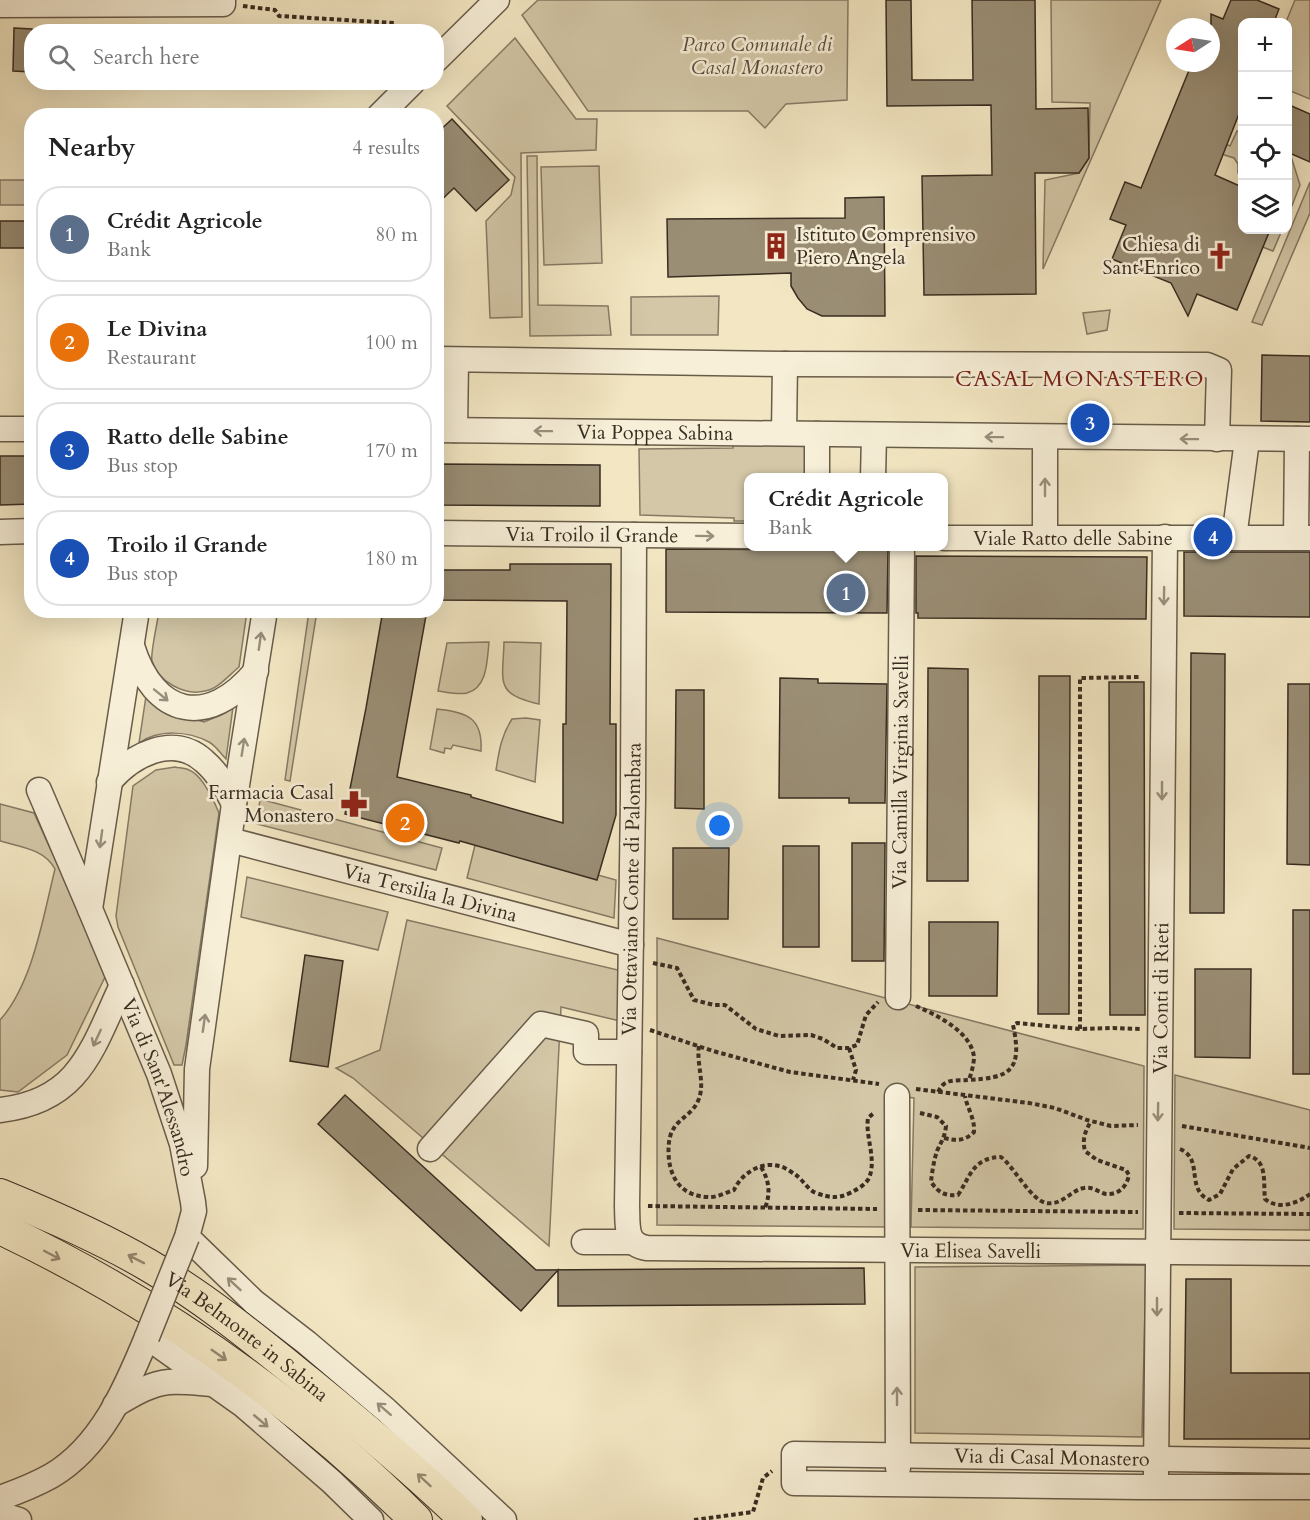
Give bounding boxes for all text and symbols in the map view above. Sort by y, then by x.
north arrow [1166,18,1220,72]
map controls [1238,18,1292,234]
button: + [1238,18,1292,72]
search box [24,24,444,90]
park label: Parco Comunale di Casal Monastero [682,31,832,81]
icon: search [45,41,78,74]
text: Search here [93,42,200,72]
button: − [1238,72,1292,126]
button: locate [1238,126,1292,180]
text: Nearby [48,130,136,165]
text: 4 results [352,134,420,161]
button: layers [1238,180,1292,234]
text: Crédit Agricole [107,206,263,236]
text: 1 [64,221,75,248]
text: 80 m [375,221,418,248]
place label: Istituto Comprensivo Piero Angela [796,221,976,271]
building icon: Istituto Comprensivo Piero Angela [761,231,791,261]
place label: Chiesa di Sant'Enrico [1103,231,1200,281]
text: Bank [107,236,151,263]
church icon: Chiesa di Sant'Enrico [1205,241,1235,271]
text: Le Divina [107,314,208,344]
text: 2 [64,329,75,356]
text: 100 m [365,329,418,356]
text: Restaurant [107,344,196,371]
district label: CASAL MONASTERO [955,364,1205,394]
pin: 3 [1070,400,1110,446]
street label: Via Poppea Sabina [577,418,734,447]
text: Ratto delle Sabine [107,422,289,452]
one-way arrow [533,425,553,437]
one-way arrow [984,431,1004,443]
one-way arrow [1179,433,1199,445]
text: 3 [64,437,75,464]
text: 170 m [365,437,418,464]
text: Bus stop [107,452,178,479]
popup [744,473,948,551]
one-way arrow [1039,478,1051,498]
text: Crédit Agricole [768,484,924,514]
text: Bank [768,514,812,541]
pin: 4 [1194,514,1232,560]
street label: Via Troilo il Grande [505,521,679,549]
street label: Viale Ratto delle Sabine [973,525,1173,552]
text: Troilo il Grande [107,530,268,560]
one-way arrow [694,530,714,542]
text: 4 [64,545,75,572]
text: 180 m [365,545,418,572]
text: Bus stop [107,560,178,587]
pin: 1 [826,570,866,616]
one-way arrow [1158,585,1170,605]
one-way arrow [255,631,266,651]
street label: Via Camilla Virginia Savelli [886,654,915,889]
one-way arrow [153,688,169,701]
one-way arrow [238,737,249,757]
street label: Via Ottaviano Conte di Palombara [615,742,648,1036]
place label: Farmacia Casal Monastero [208,779,334,829]
one-way arrow [1156,780,1168,800]
pharmacy icon: Farmacia Casal Monastero [339,789,369,819]
pin: 2 [386,800,424,846]
your location [705,811,734,840]
one-way arrow [95,829,106,849]
street label: Via Tersilia la Divina [340,857,521,929]
street label: Via Conti di Rieti [1147,922,1175,1074]
street label: Via di Sant'Alessandro [115,994,201,1179]
one-way arrow [199,1013,210,1033]
one-way arrow [91,1029,103,1047]
one-way arrow [1153,1101,1164,1121]
street label: Via Elisea Savelli [900,1237,1042,1265]
one-way arrow [43,1249,60,1261]
one-way arrow [128,1253,146,1264]
street label: Via Belmonte in Sabina [160,1266,335,1408]
one-way arrow [227,1277,242,1291]
one-way arrow [1151,1296,1163,1316]
one-way arrow [211,1349,227,1361]
one-way arrow [891,1386,903,1406]
one-way arrow [377,1402,392,1416]
one-way arrow [253,1414,269,1427]
street label: Via di Casal Monastero [954,1442,1150,1473]
one-way arrow [416,1473,431,1487]

